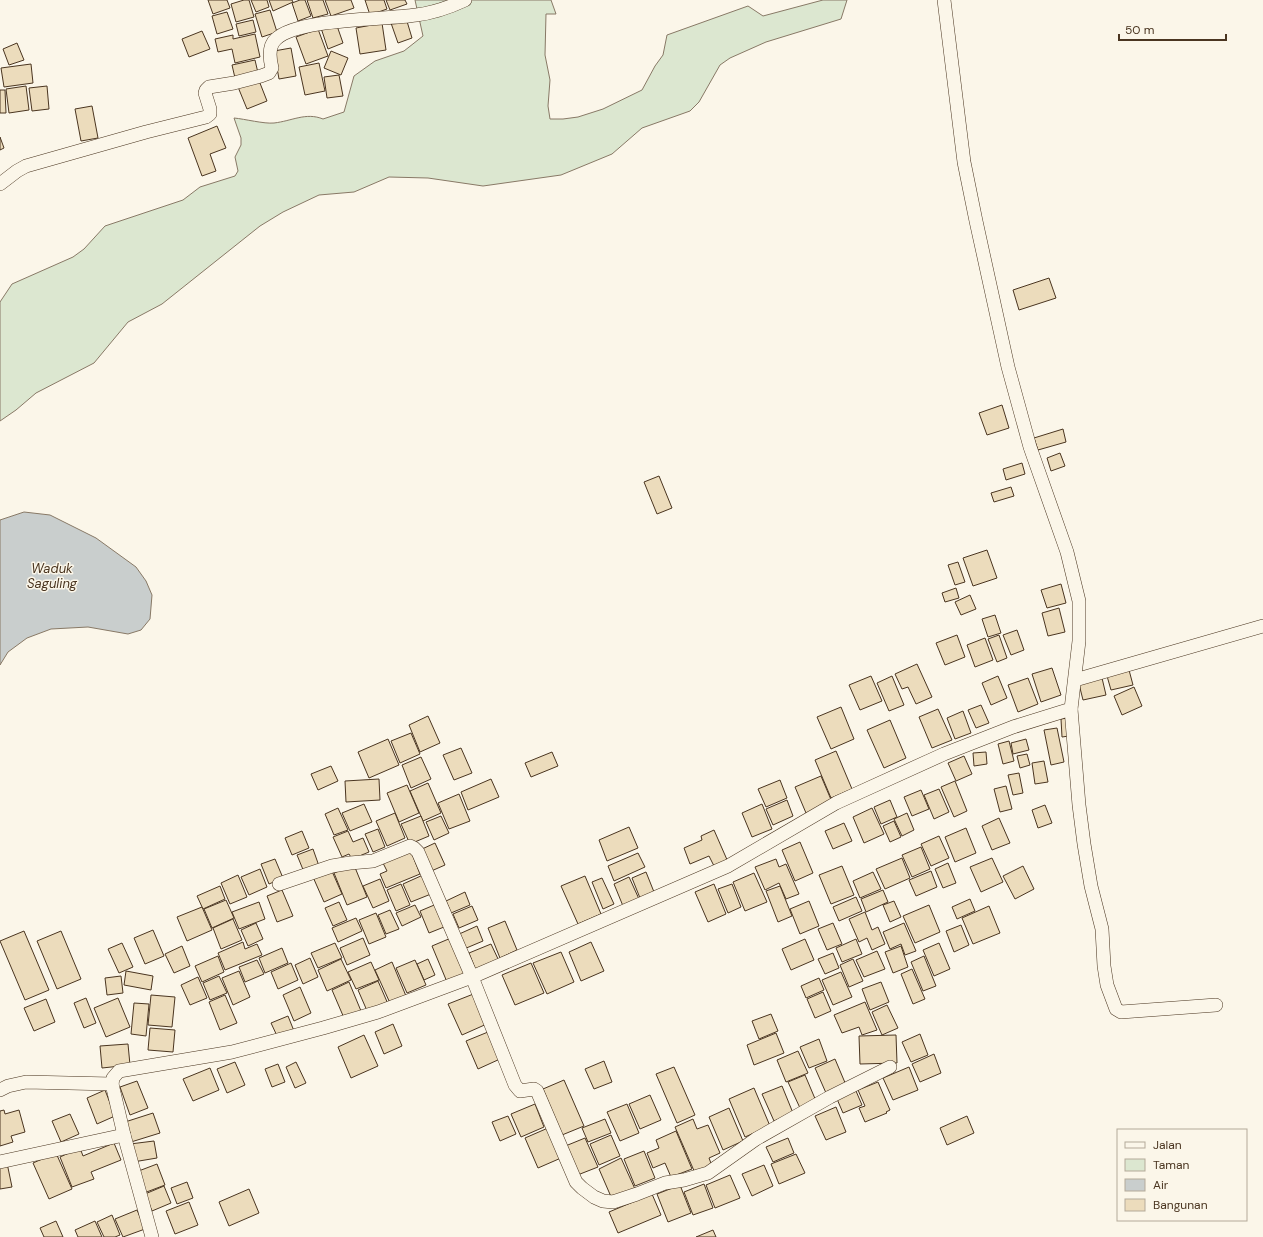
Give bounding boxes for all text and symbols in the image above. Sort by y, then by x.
scale bar [1119,16,1226,42]
text: 50 m [1125,22,1154,38]
water label: Waduk Saguling [27,560,78,592]
legend [1117,1129,1247,1221]
text: Jalan [1153,1137,1182,1153]
text: Taman [1153,1157,1190,1173]
text: Air [1153,1177,1169,1193]
text: Bangunan [1153,1197,1208,1213]

